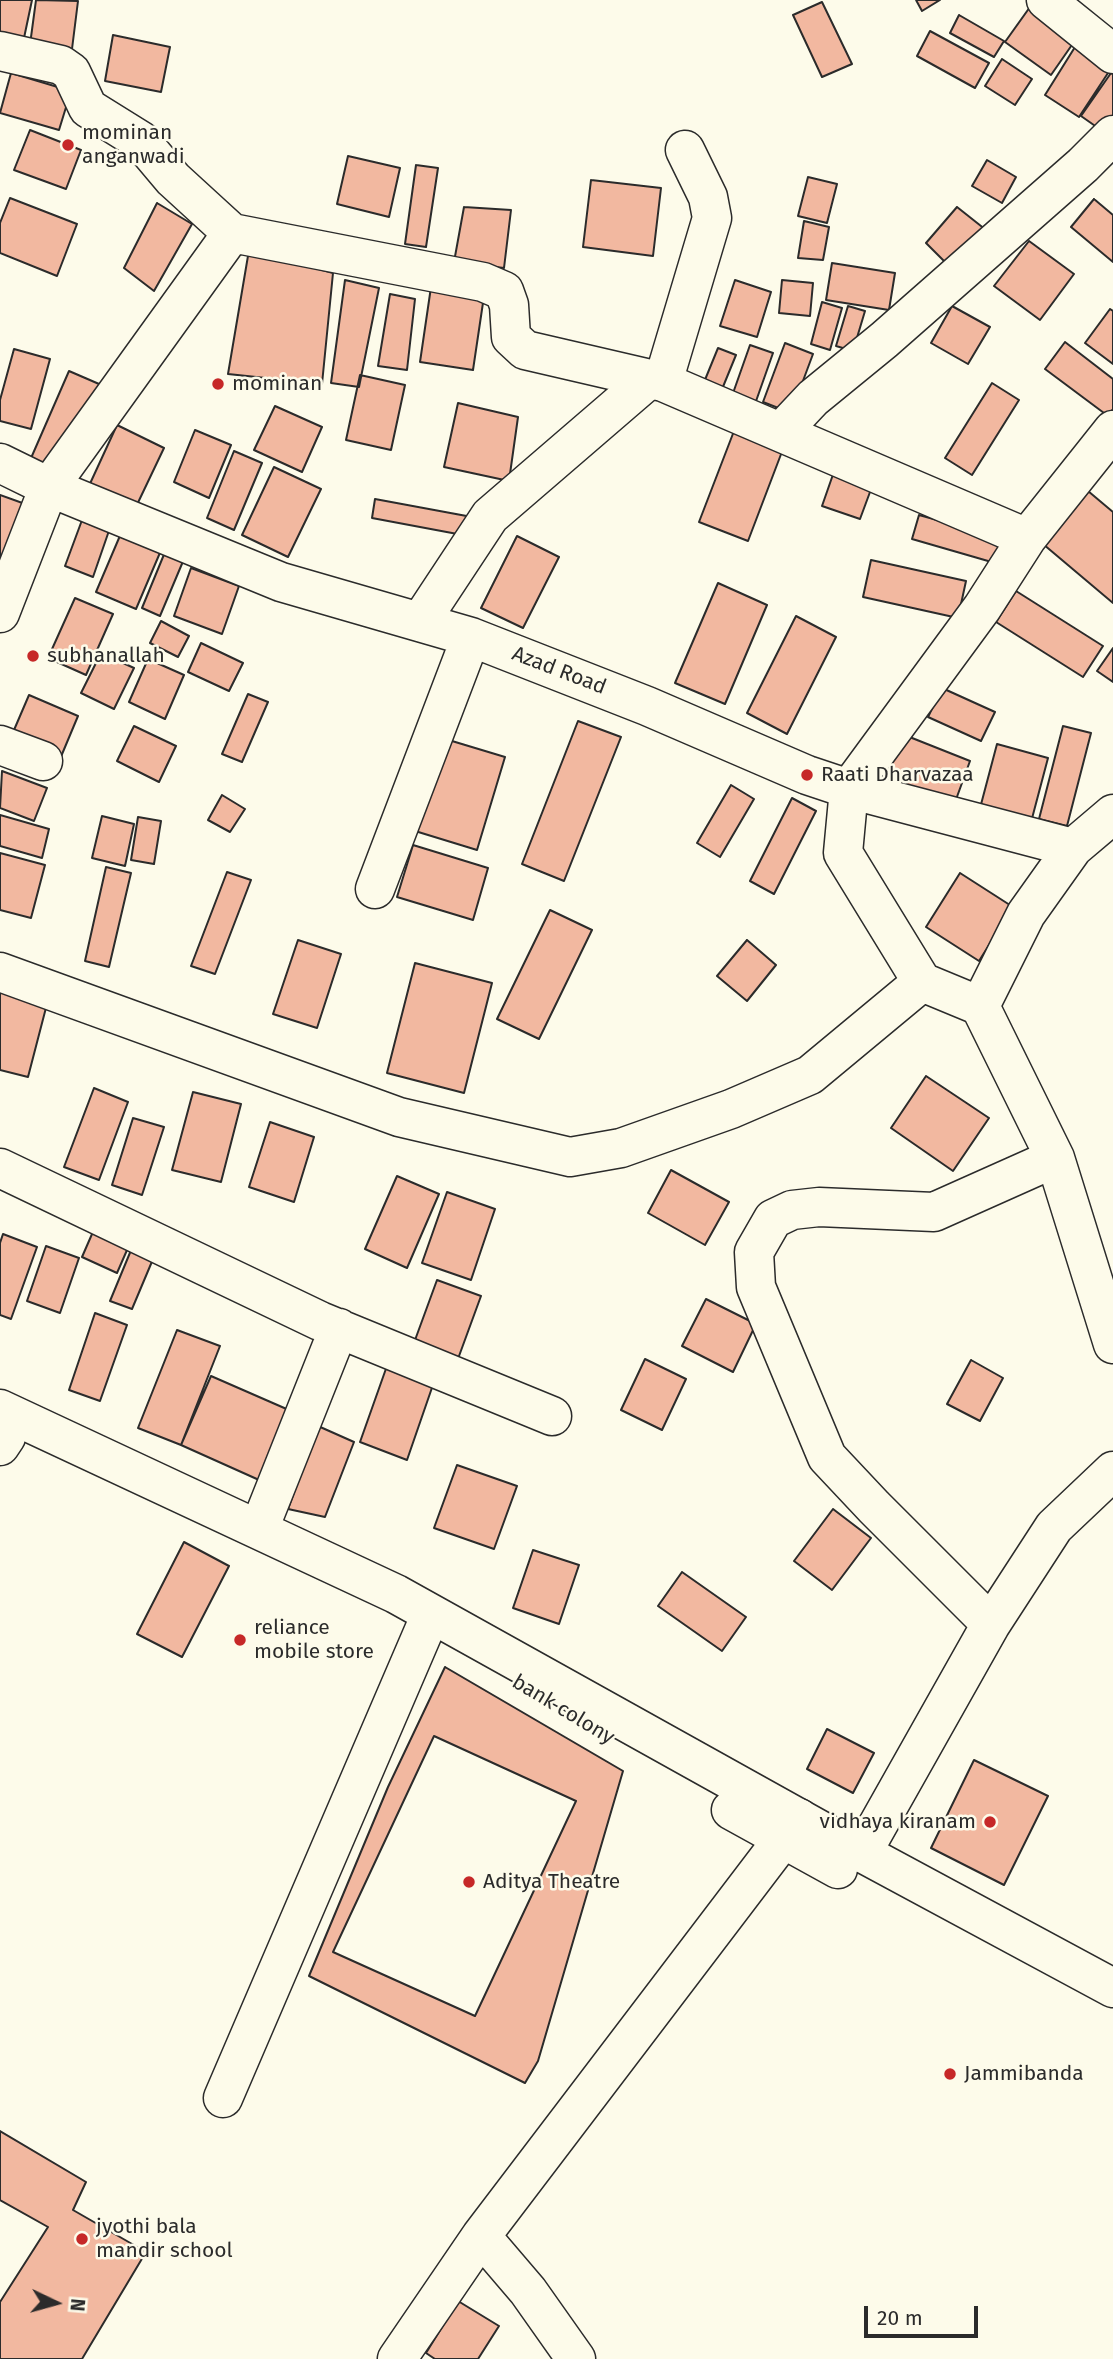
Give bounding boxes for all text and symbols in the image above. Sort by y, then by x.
place label: mominan anganwadi [82,120,185,170]
marker: mominan anganwadi [60,137,76,153]
place label: mominan [232,371,322,397]
marker: mominan [210,376,226,392]
street label: Azad Road [508,642,610,700]
place label: subhanallah [47,643,165,669]
marker: subhanallah [25,648,41,664]
place label: Raati Dharvazaa [821,762,974,788]
marker: Raati Dharvazaa [799,767,815,783]
place label: reliance mobile store [254,1615,374,1665]
marker: reliance mobile store [232,1632,248,1648]
street label: bank colony [507,1670,619,1750]
place label: vidhaya kiranam [820,1809,976,1835]
marker: vidhaya kiranam [982,1814,998,1830]
place label: Aditya Theatre [483,1869,620,1895]
marker: Aditya Theatre [461,1874,477,1890]
place label: Jammibanda [964,2061,1084,2087]
marker: Jammibanda [942,2066,958,2082]
place label: jyothi bala mandir school [96,2214,233,2264]
marker: jyothi bala mandir school [74,2231,90,2247]
north arrow [21,2268,91,2338]
scale bar [868,2292,982,2336]
text: N [65,2298,89,2312]
text: 20 m [877,2305,923,2331]

